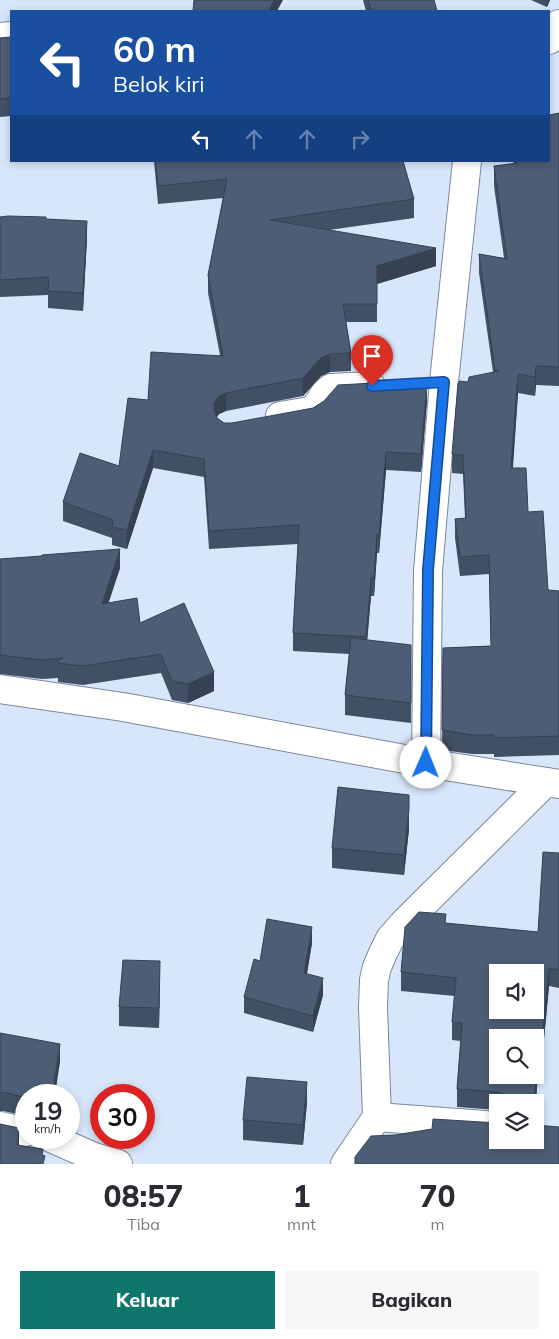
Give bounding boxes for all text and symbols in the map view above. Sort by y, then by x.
text: 60 m [113,27,196,71]
icon: left [30,30,95,95]
text: Belok kiri [113,70,205,98]
icon: left [187,125,215,153]
icon: ahead [240,125,268,153]
icon: ahead [293,125,321,153]
icon: right [346,125,374,153]
pin [351,335,393,386]
icon: arrive [358,342,386,370]
position arrow [399,736,451,788]
map controls [489,964,544,1149]
button: sound [489,964,544,1019]
button: search [489,1029,544,1084]
speed limit sign: 30 [90,1084,155,1149]
button: layers [489,1094,544,1149]
text: 19 [32,1095,63,1126]
text: km/h [34,1121,61,1136]
text: 08:57 [104,1177,183,1215]
text: 1 [292,1177,310,1215]
text: 70 [419,1177,455,1215]
text: Tiba [127,1214,160,1234]
text: mnt [287,1214,316,1234]
text: m [430,1214,444,1234]
button: Keluar [20,1271,275,1329]
button: Bagikan [285,1271,539,1329]

